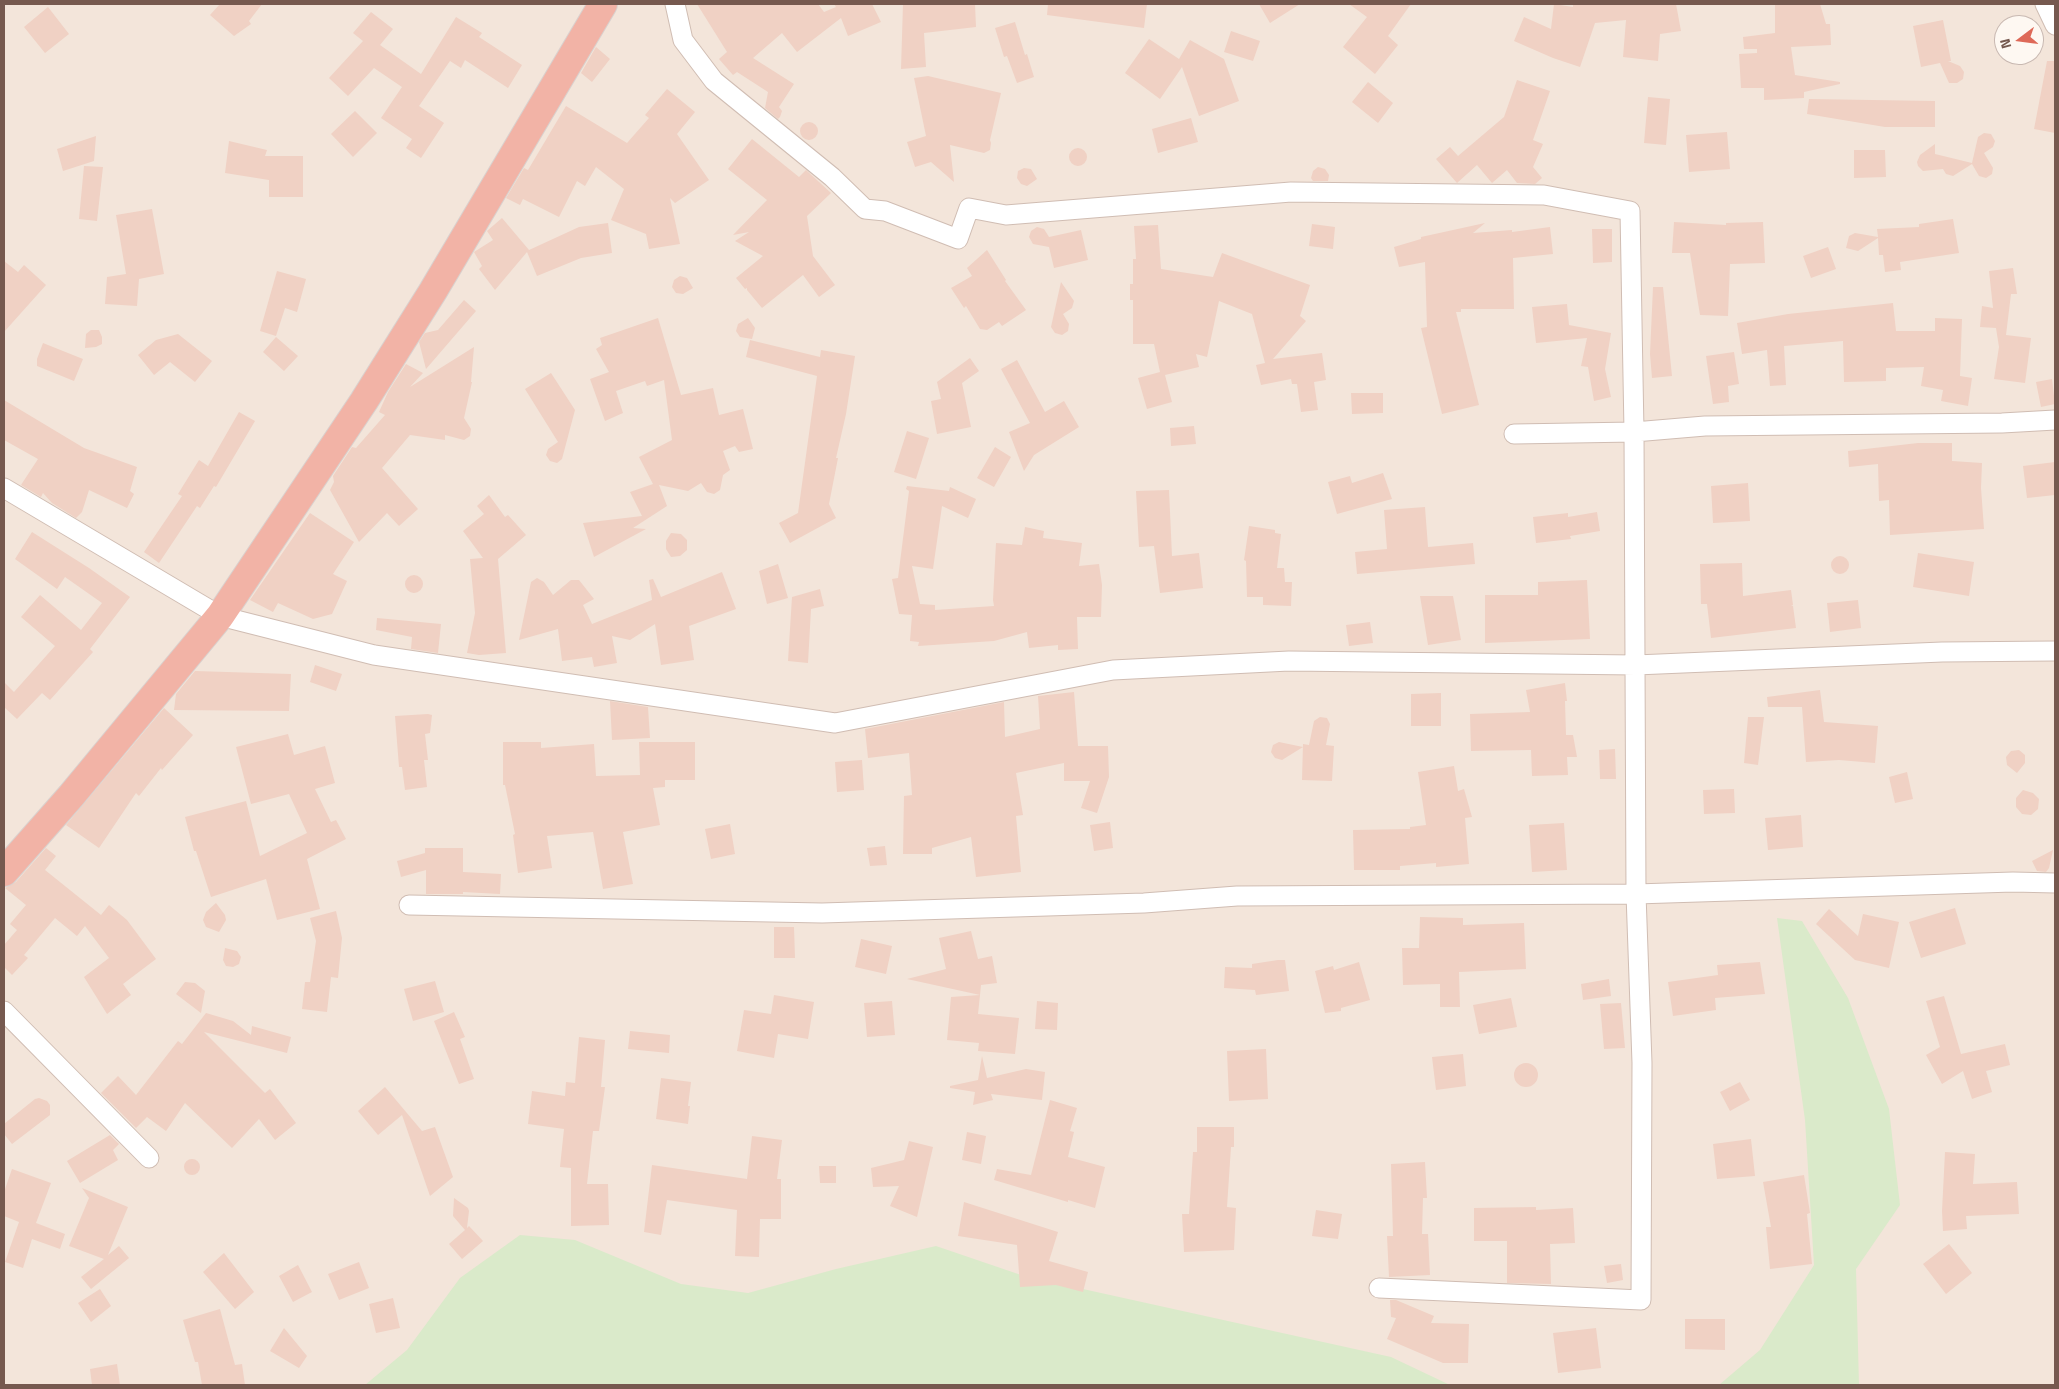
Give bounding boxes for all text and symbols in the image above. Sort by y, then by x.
north arrow [1994,15,2044,65]
text: N [1994,36,2016,51]

